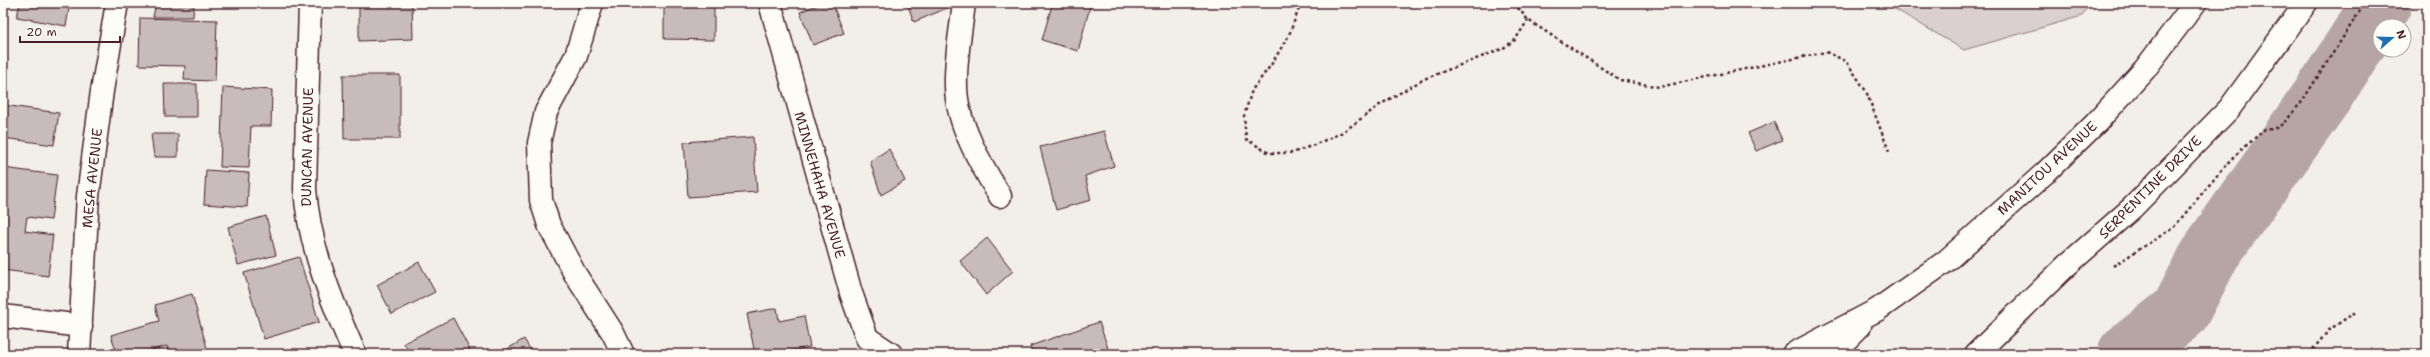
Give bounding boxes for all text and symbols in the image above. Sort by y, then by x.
scale bar [20,18,120,44]
north arrow [2372,18,2412,58]
text: 20 m [26,24,57,40]
text: N [2392,28,2410,42]
street label: DUNCAN AVENUE [297,87,317,207]
street label: MINNEHAHA AVENUE [790,109,850,261]
street label: MANITOU AVENUE [1993,117,2101,219]
street label: MESA AVENUE [78,127,106,229]
street label: SERPENTINE DRIVE [2095,131,2206,242]

